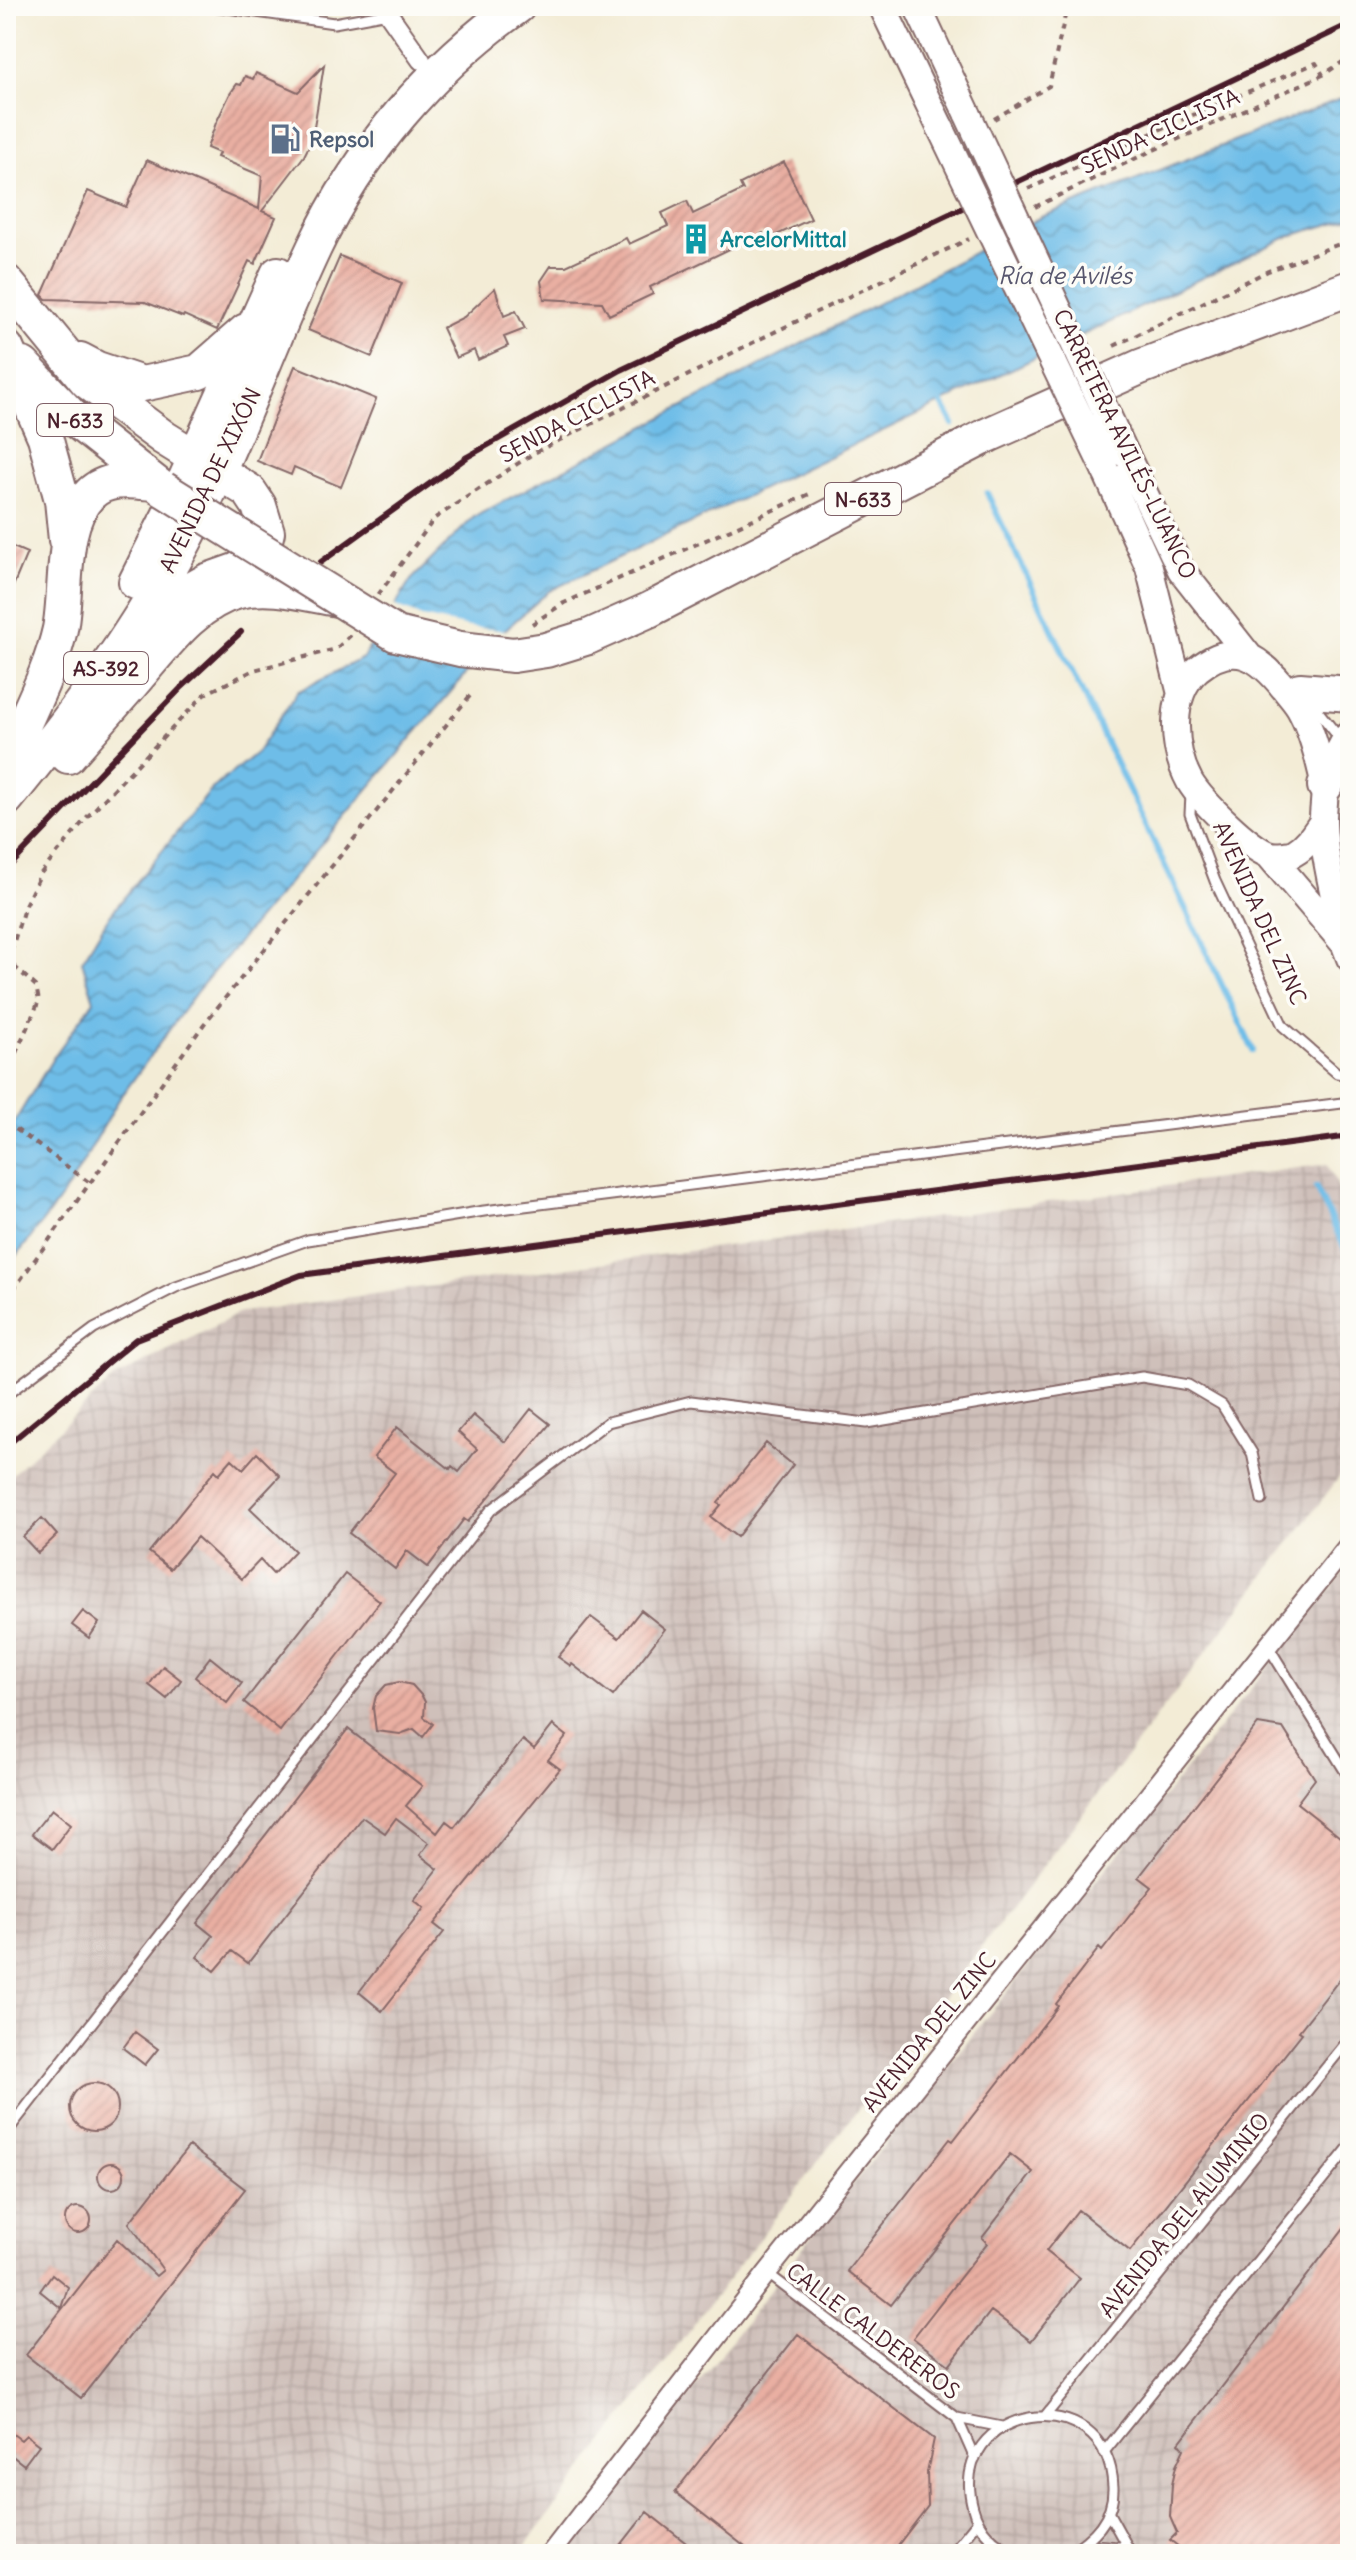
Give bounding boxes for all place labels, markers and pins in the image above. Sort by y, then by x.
fuel station icon: Repsol [268,122,302,156]
place label: Repsol [309,125,374,153]
building icon: ArcelorMittal [679,222,713,256]
place label: ArcelorMittal [720,225,847,253]

